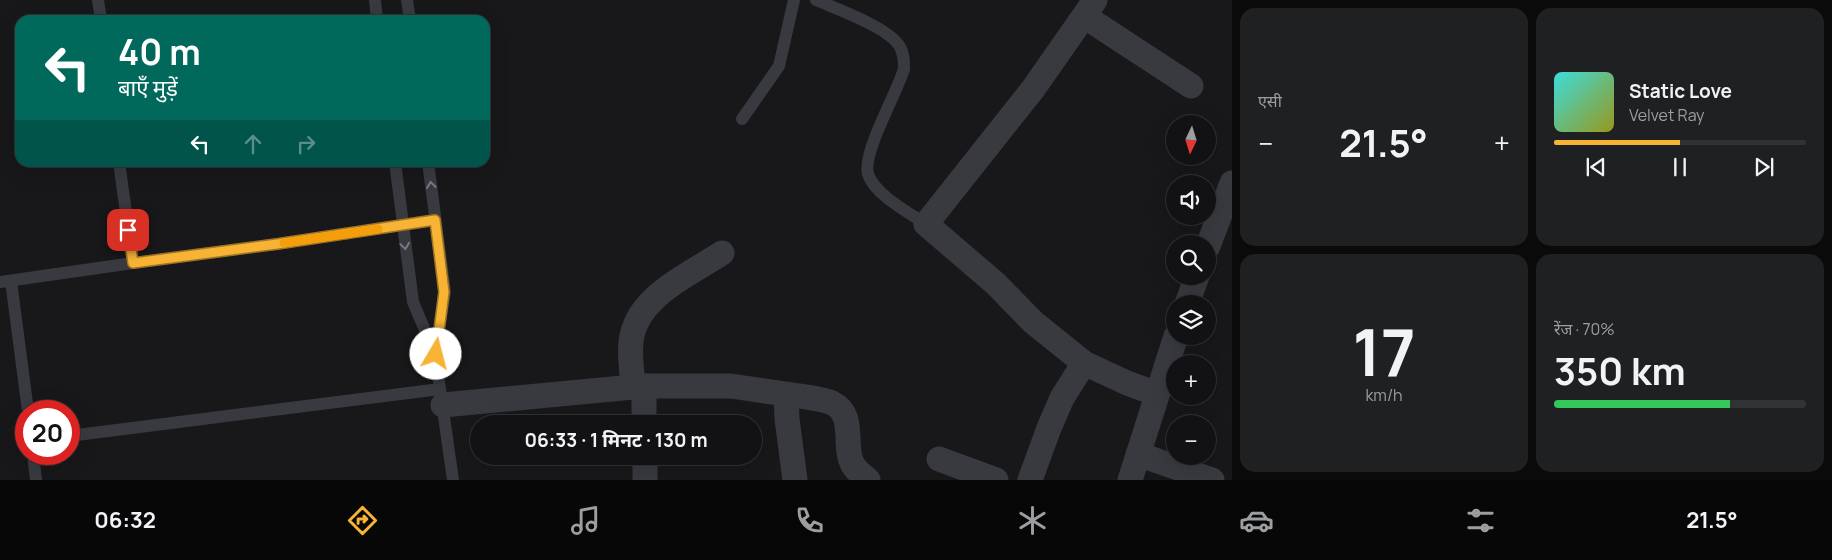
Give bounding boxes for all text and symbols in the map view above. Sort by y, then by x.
text: 40 m [118,28,201,76]
icon: left [35,35,100,100]
text: बाएँ मुड़ें [118,73,178,103]
text: Static Love [1629,78,1732,104]
text: एसी [1258,90,1282,112]
text: Velvet Ray [1629,104,1705,126]
north arrow [1166,115,1216,165]
map controls [1166,115,1216,465]
text: 21.5° [1339,116,1428,168]
text: − [1258,124,1273,162]
text: + [1494,124,1510,162]
icon: left [186,130,214,158]
icon: ahead [239,130,267,158]
icon: right [292,130,320,158]
icon: previous [1582,153,1610,181]
icon: pause [1666,153,1694,181]
icon: next [1750,153,1778,181]
button: sound [1166,175,1216,225]
one-way arrow [426,180,437,188]
pin [107,209,149,251]
icon: arrive [114,216,142,244]
button: search [1166,235,1216,285]
one-way arrow [399,242,410,250]
button: layers [1166,295,1216,345]
text: 17 [1352,307,1416,396]
text: रेंज · 70% [1554,318,1615,340]
position arrow [409,327,461,379]
text: 350 km [1554,344,1686,396]
button: + [1166,355,1216,405]
text: km/h [1365,384,1403,406]
speed limit sign: 20 [15,400,80,465]
button: − [1166,415,1216,465]
text: 06:33 · 1 मिनट · 130 m [525,427,708,453]
icon: directions [345,503,380,538]
icon: music [568,503,603,538]
icon: phone [792,503,827,538]
icon: climate [1015,503,1050,538]
icon: car [1239,503,1274,538]
icon: filters [1463,503,1498,538]
text: 06:32 [94,505,156,535]
text: 21.5° [1686,505,1738,535]

